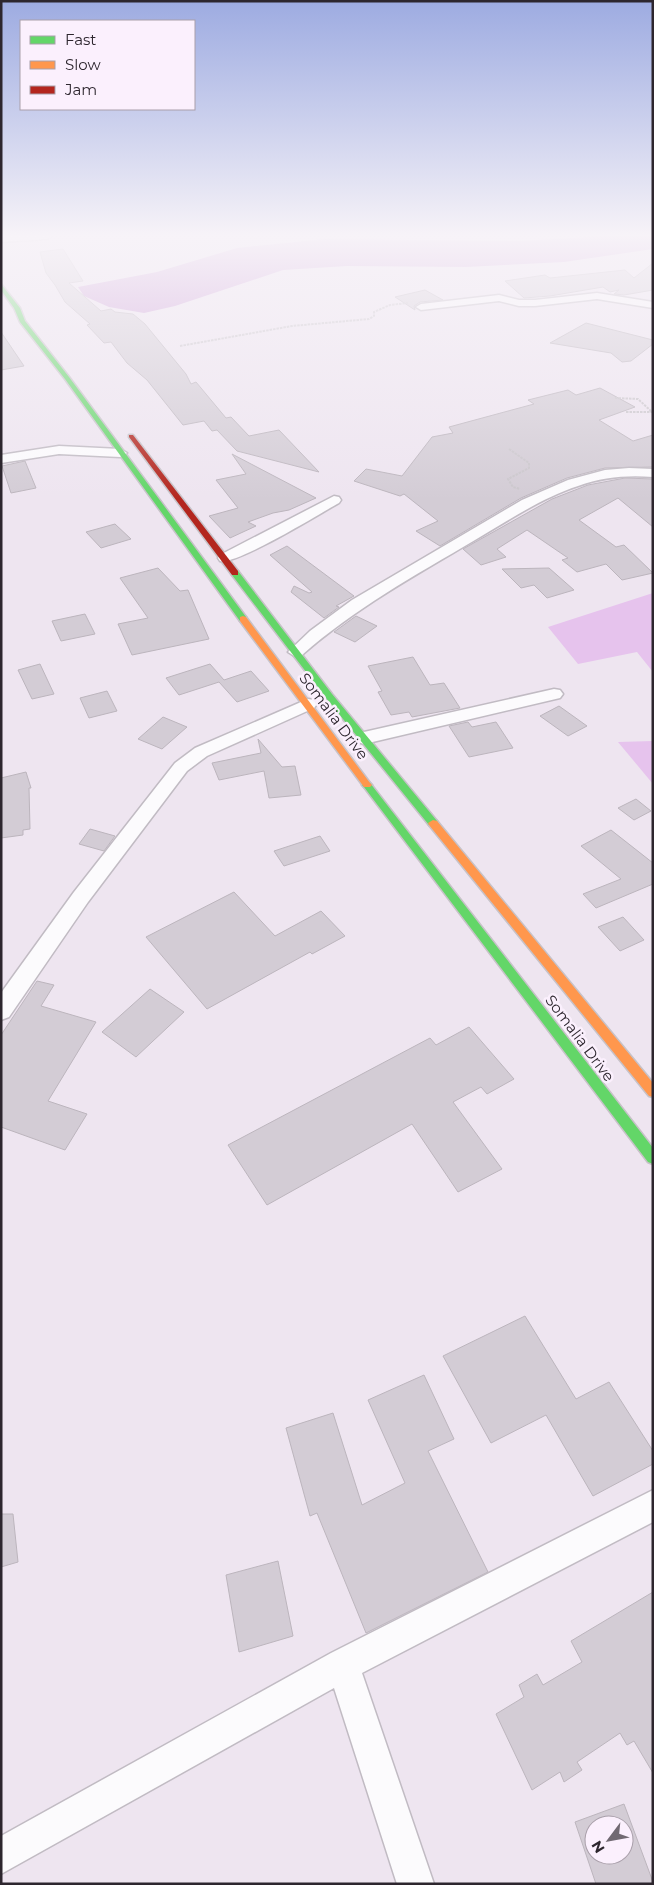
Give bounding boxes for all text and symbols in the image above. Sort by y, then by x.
legend [20,20,195,110]
text: Fast [65,30,96,49]
text: Slow [65,55,101,74]
text: Jam [64,80,97,99]
street label: Somalia Drive [295,669,373,763]
street label: Somalia Drive [541,991,619,1085]
north arrow [584,1815,634,1865]
text: N [587,1837,609,1856]

